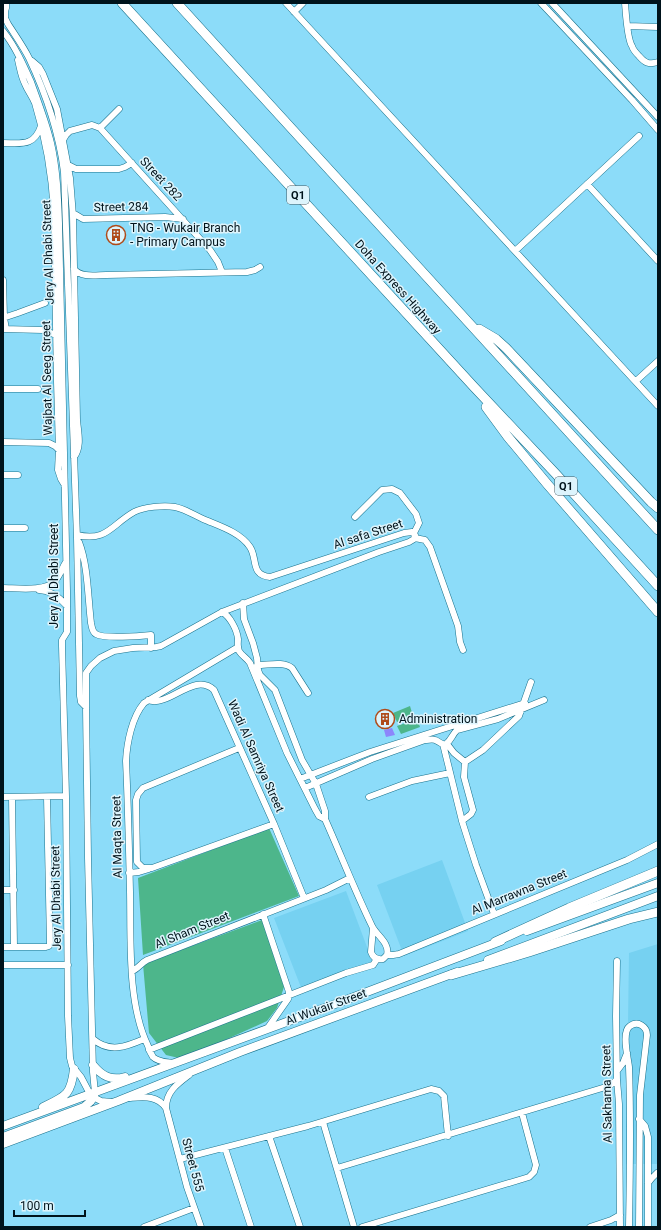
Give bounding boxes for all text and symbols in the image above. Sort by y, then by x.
street label: Street 282 [137,154,185,204]
road number: Q1 [287,186,309,204]
street label: Jery Al Dhabi Street [39,199,57,305]
street label: Street 284 [93,200,149,214]
place label: TNG - Wukair Branch - Primary Campus [130,221,240,249]
building icon: TNG - Wukair Branch - Primary Campus [105,224,127,246]
street label: Doha Express Highway [352,237,444,337]
street label: Wajbat Al Seeg Street [39,320,55,436]
road number: Q1 [555,477,577,495]
street label: Al safa Street [332,516,404,552]
street label: Jery Al Dhabi Street [47,524,61,628]
street label: Wadi Al Samriya Street [225,698,287,814]
building icon: Administration [374,708,396,730]
place label: Administration [399,712,477,726]
street label: Al Maqta Street [109,795,125,878]
street label: Jery Al Dhabi Street [48,845,64,951]
street label: Al Marrawna Street [469,866,569,918]
street label: Al Sham Street [153,909,231,951]
street label: Al Wukair Street [284,986,368,1028]
street label: Al Sakhama Street [599,1045,615,1143]
street label: Street 555 [179,1137,207,1194]
scale bar [14,1192,85,1218]
text: 100 m [20,1199,54,1213]

